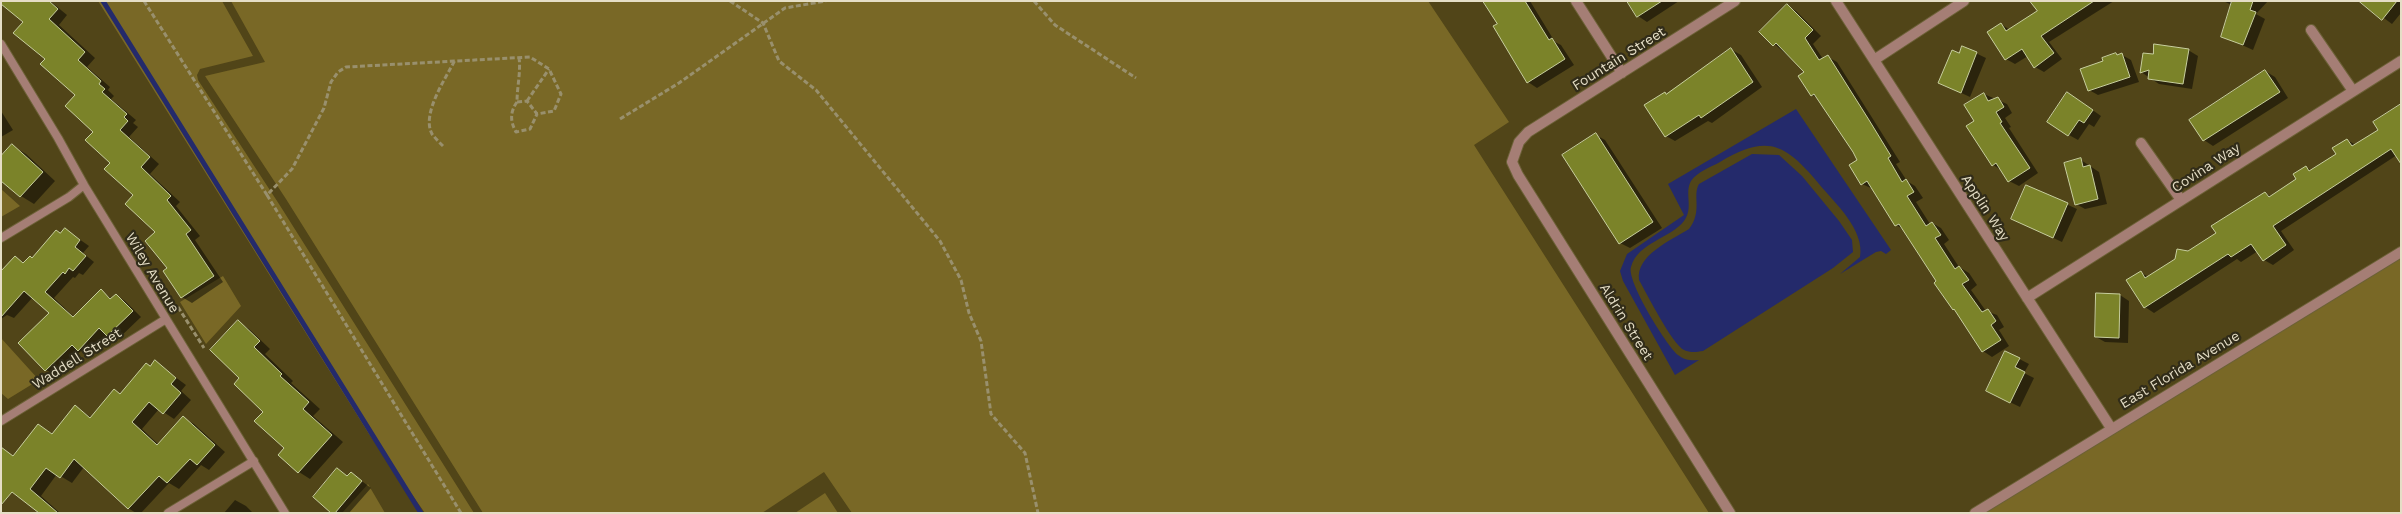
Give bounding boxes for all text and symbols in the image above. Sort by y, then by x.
street label: Fountain Street [1569,24,1669,94]
street label: Covina Way [2169,140,2243,196]
street label: Applin Way [1957,172,2013,244]
street label: Wiley Avenue [121,230,183,316]
street label: Aldrin Street [1596,281,1656,363]
street label: Waddell Street [29,325,125,393]
street label: East Florida Avenue [2117,328,2243,412]

